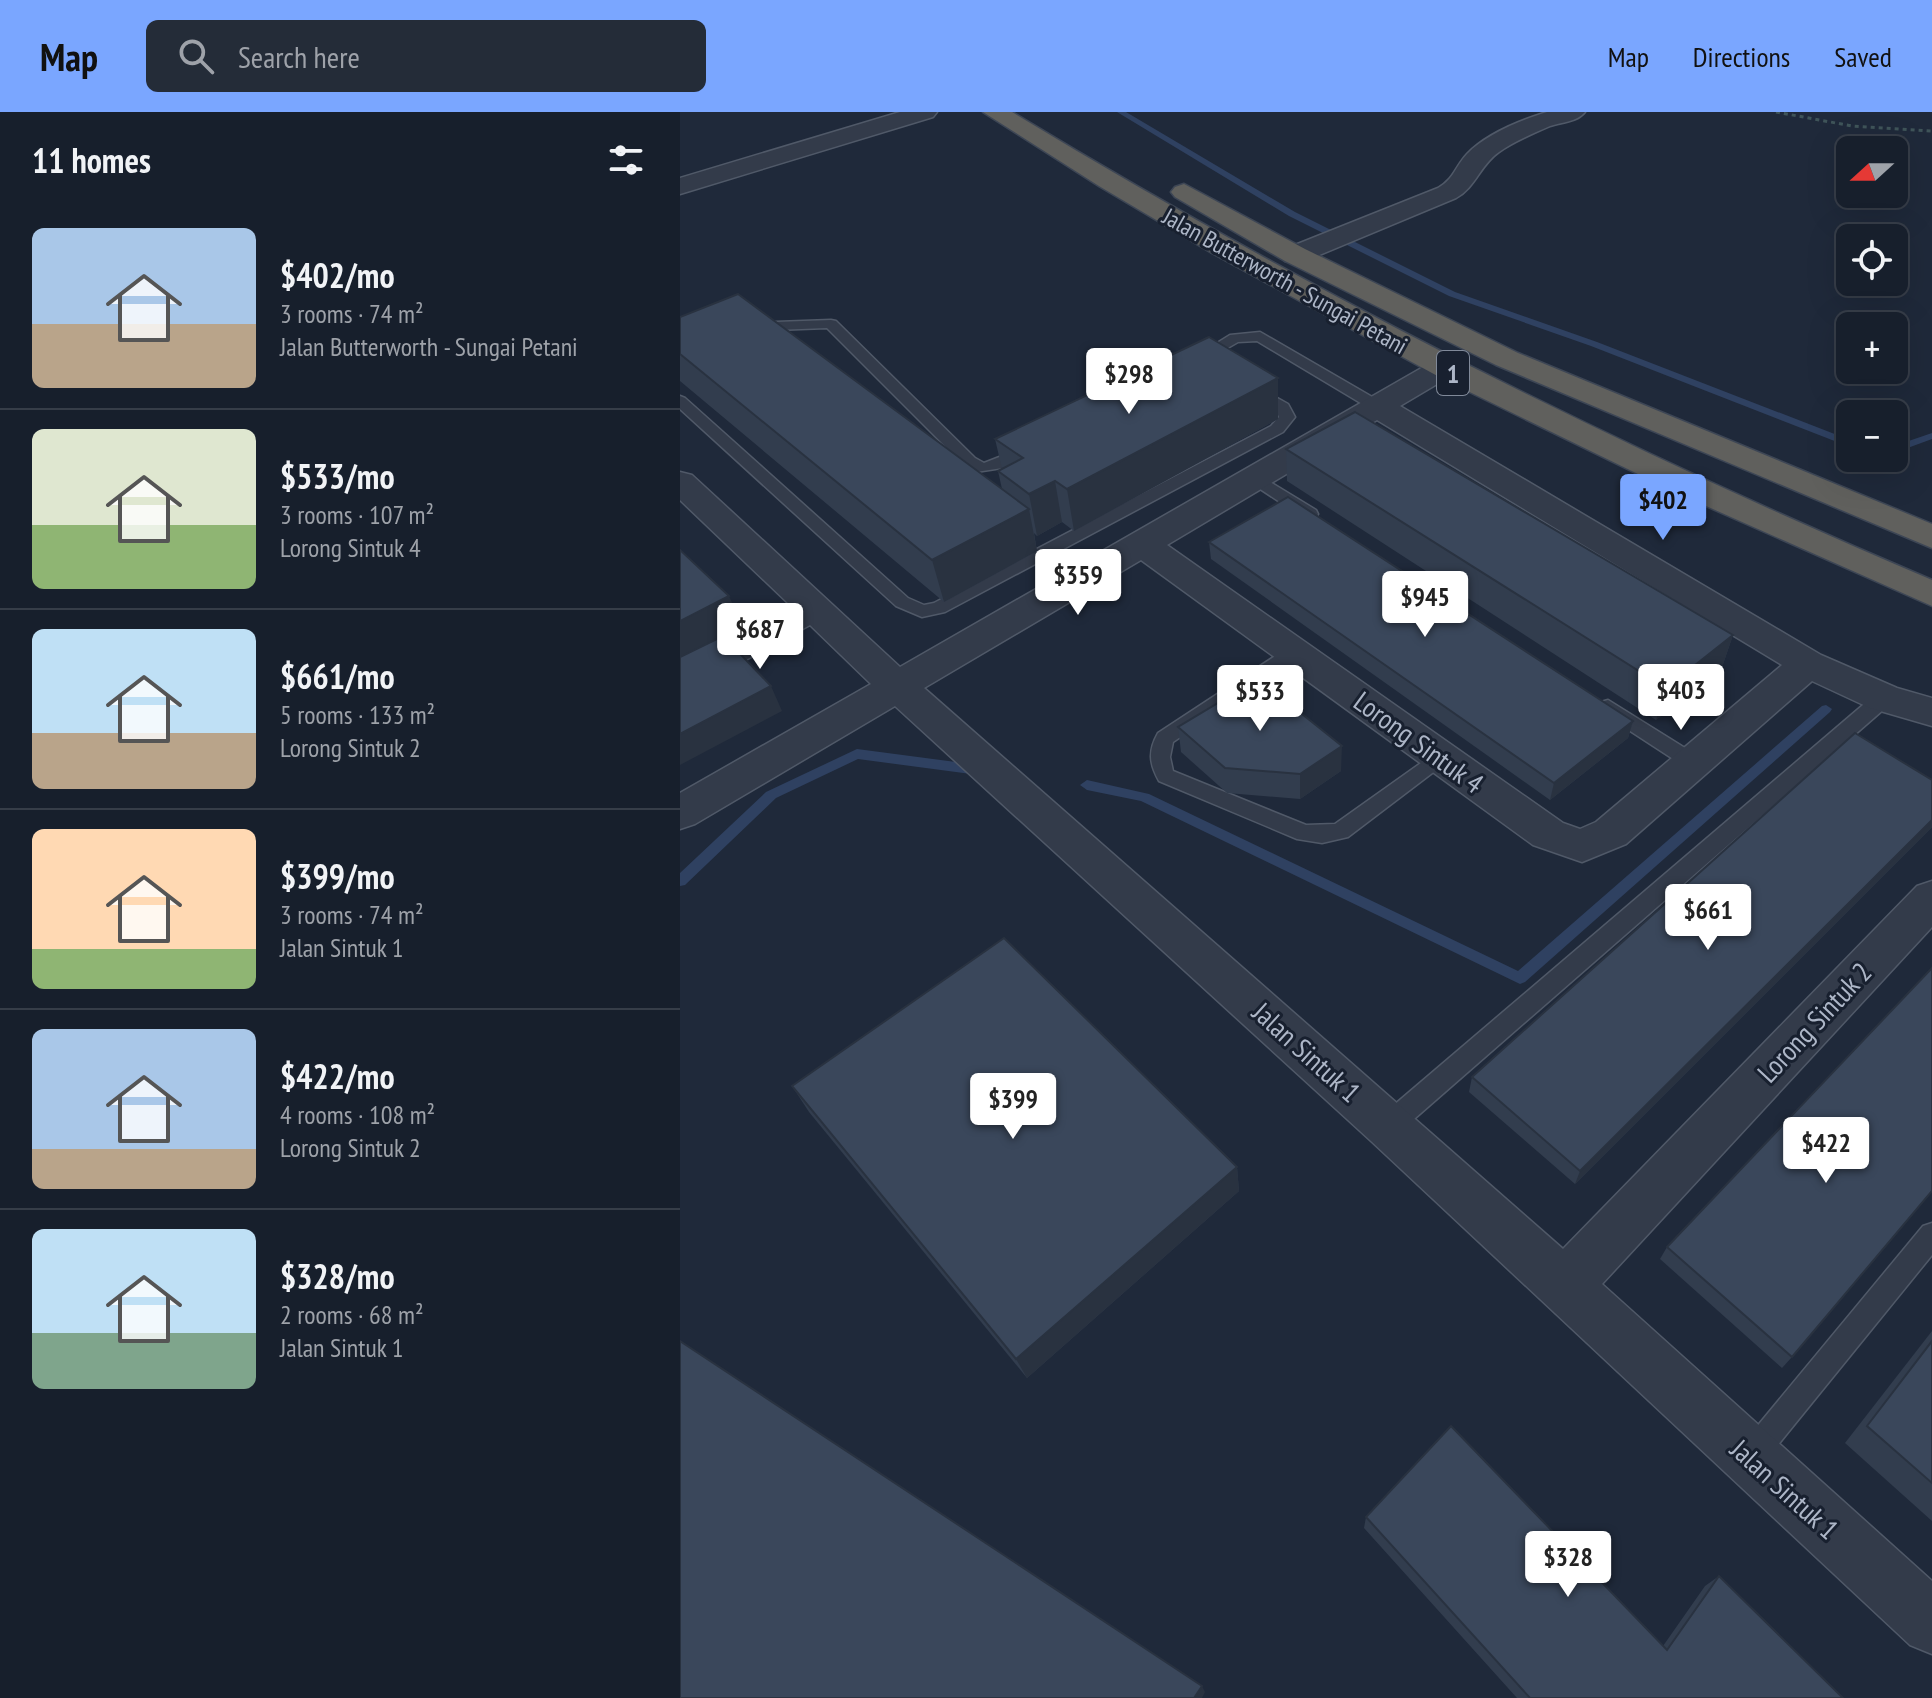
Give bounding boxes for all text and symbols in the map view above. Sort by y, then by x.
search box [146,20,706,92]
text: Map [40,32,98,81]
icon: search [174,34,218,78]
text: Search here [238,37,360,76]
text: Map [1608,38,1649,75]
text: Directions [1693,38,1790,75]
text: Saved [1834,38,1892,75]
north arrow [1836,136,1908,208]
map controls [1836,136,1908,472]
text: 11 homes [32,138,151,182]
icon: filters [604,138,648,182]
street label: Jalan Butterworth - Sungai Petani [1156,200,1413,361]
button: locate [1836,224,1908,296]
text: $402/mo [280,253,395,297]
icon: home [96,260,192,356]
text: 3 rooms · 74 m² [280,297,424,330]
button: + [1836,312,1908,384]
text: Jalan Butterworth - Sungai Petani [280,330,578,363]
pin: $298 [1082,348,1176,416]
road number: 1 [1437,351,1469,395]
text: $298 [1104,357,1154,390]
button: − [1836,400,1908,472]
text: $533/mo [280,454,395,498]
icon: home [96,461,192,557]
pin: $402 [1616,474,1710,542]
text: $402 [1638,483,1688,516]
text: 3 rooms · 107 m² [280,498,434,531]
text: Lorong Sintuk 4 [280,531,421,564]
pin: $359 [1031,549,1125,617]
text: $359 [1053,558,1103,591]
pin: $945 [1378,571,1472,639]
text: $945 [1400,580,1450,613]
pin: $687 [713,603,807,671]
text: $687 [735,612,785,645]
text: $661/mo [280,654,395,698]
icon: home [96,661,192,757]
pin: $403 [1634,664,1728,732]
pin: $533 [1213,665,1307,733]
text: $403 [1656,673,1706,706]
text: $533 [1235,674,1285,707]
street label: Lorong Sintuk 4 [1347,683,1491,802]
text: 5 rooms · 133 m² [280,698,435,731]
text: Lorong Sintuk 2 [280,731,421,764]
text: $399/mo [280,854,395,898]
icon: home [96,861,192,957]
pin: $661 [1661,884,1755,952]
text: $661 [1683,893,1733,926]
text: 3 rooms · 74 m² [280,898,424,931]
text: Jalan Sintuk 1 [280,931,403,964]
street label: Lorong Sintuk 2 [1749,954,1879,1090]
street label: Jalan Sintuk 1 [1245,993,1369,1110]
text: $422/mo [280,1054,395,1098]
icon: home [96,1061,192,1157]
pin: $399 [966,1073,1060,1141]
text: $399 [988,1082,1038,1115]
text: 4 rooms · 108 m² [280,1098,435,1131]
pin: $422 [1779,1117,1873,1185]
text: $422 [1801,1126,1851,1159]
text: Lorong Sintuk 2 [280,1131,421,1164]
text: $328/mo [280,1254,395,1298]
icon: home [96,1261,192,1357]
text: 2 rooms · 68 m² [280,1298,424,1331]
text: Jalan Sintuk 1 [280,1331,403,1364]
street label: Jalan Sintuk 1 [1723,1430,1847,1547]
pin: $328 [1521,1531,1615,1599]
text: $328 [1543,1540,1593,1573]

